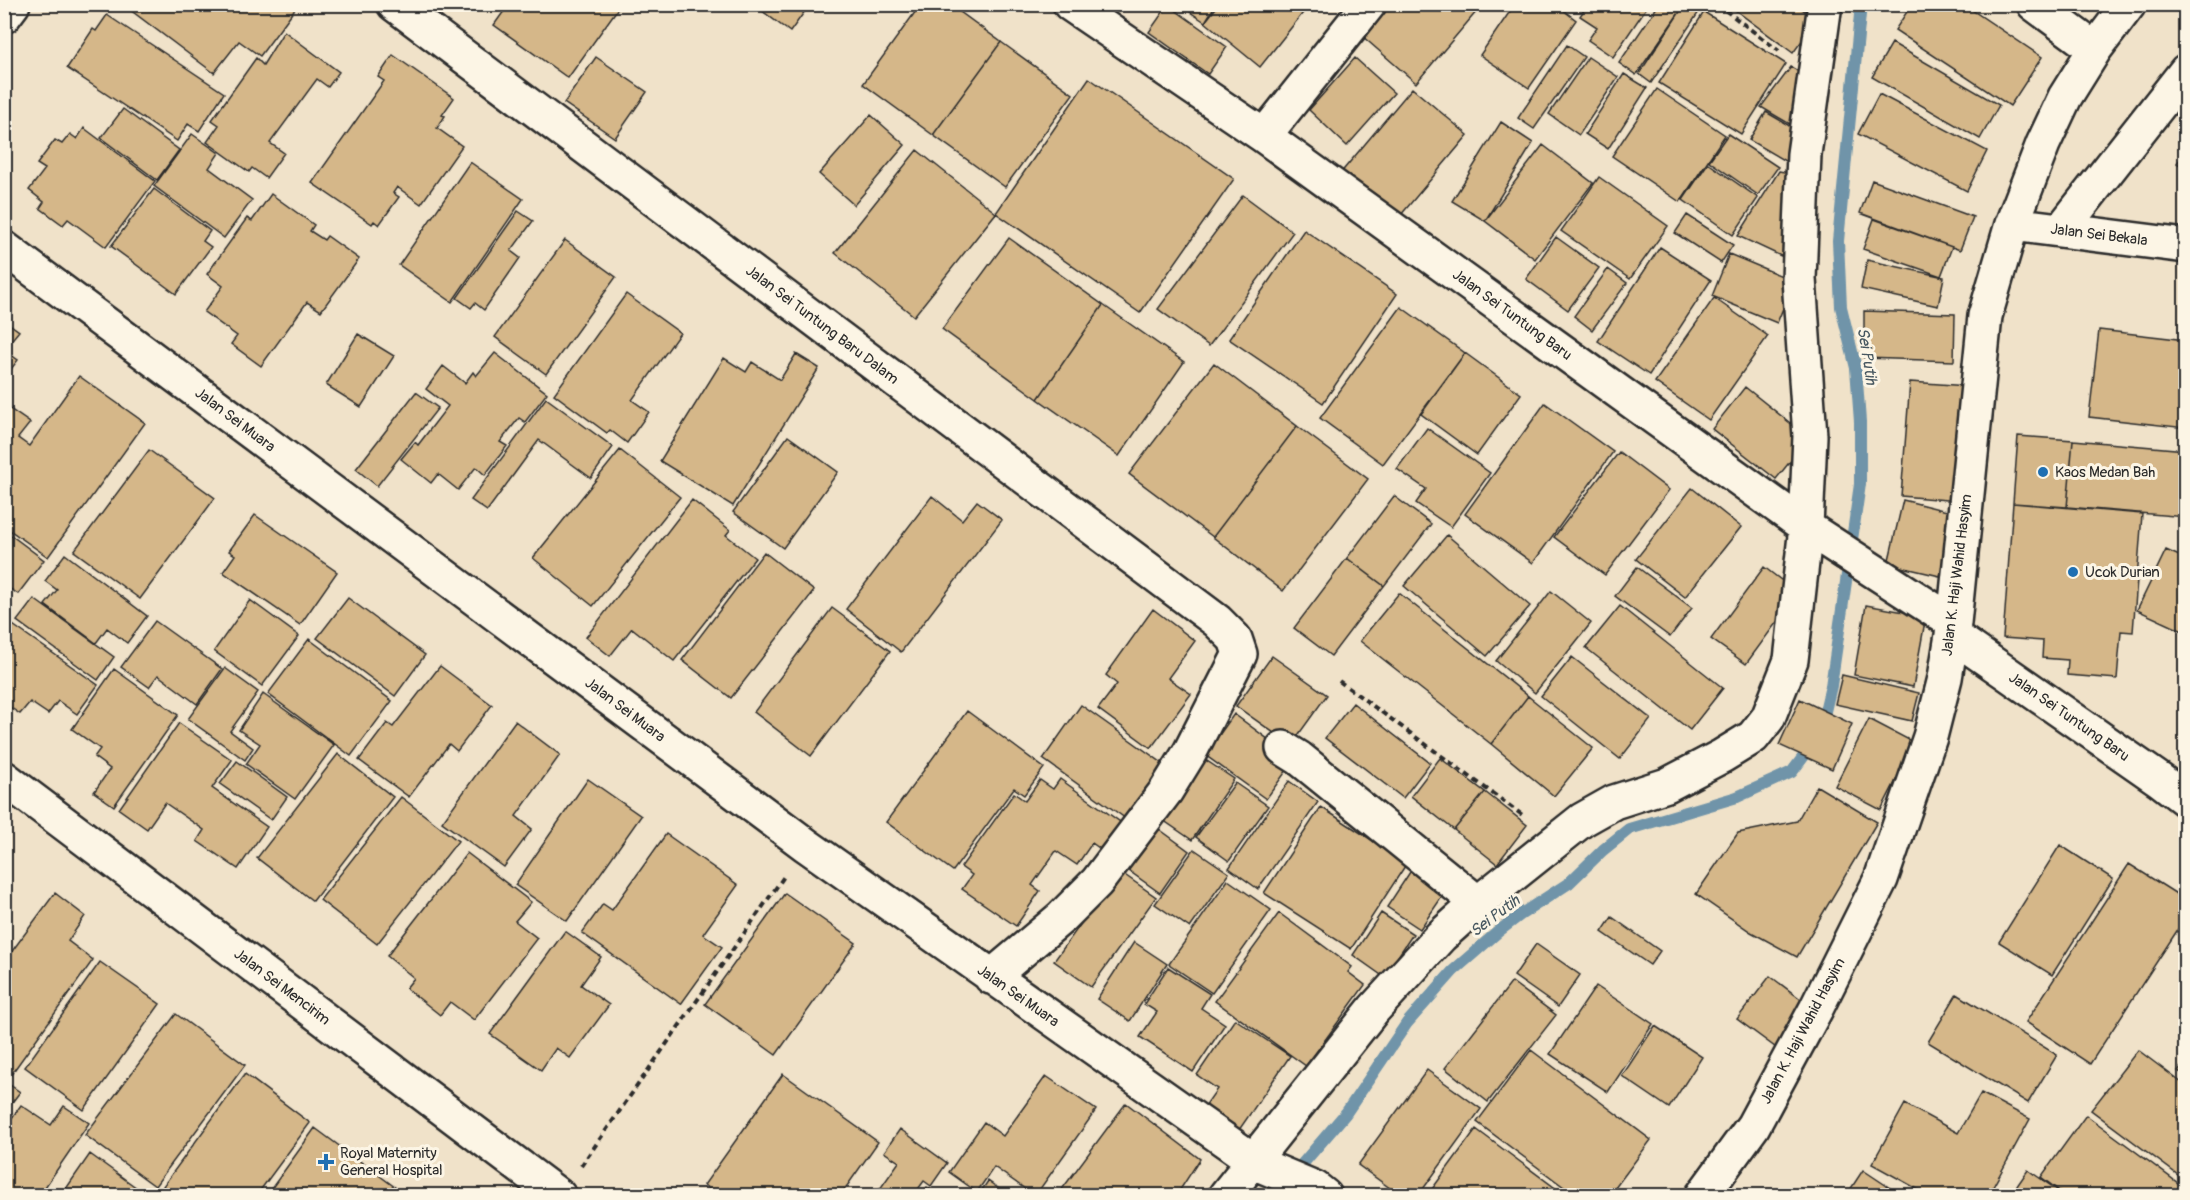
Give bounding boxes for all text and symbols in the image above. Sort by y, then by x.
street label: Jalan Sei Bekala [2049,220,2149,250]
street label: Jalan Sei Tuntung Baru Dalam [742,261,902,389]
street label: Jalan Sei Tuntung Baru [1449,265,1575,365]
water label: Sei Putih [1853,326,1882,387]
street label: Jalan Sei Muara [191,384,279,456]
place label: Kaos Medan Bah [2055,463,2155,482]
marker: Kaos Medan Bah [2036,465,2050,479]
street label: Jalan K. Haji Wahid Hasyim [1938,493,1976,657]
place label: Ucok Durian [2085,563,2160,582]
marker: Ucok Durian [2066,565,2080,579]
street label: Jalan Sei Tuntung Baru [2005,668,2133,766]
street label: Jalan Sei Muara [581,674,669,746]
water label: Sei Putih [1466,890,1525,941]
street label: Jalan Sei Mencirim [230,945,334,1029]
street label: Jalan K. Haji Wahid Hasyim [1756,955,1850,1107]
street label: Jalan Sei Muara [973,961,1063,1031]
place label: Royal Maternity General Hospital [340,1144,443,1180]
marker: Royal Maternity General Hospital [317,1153,335,1171]

